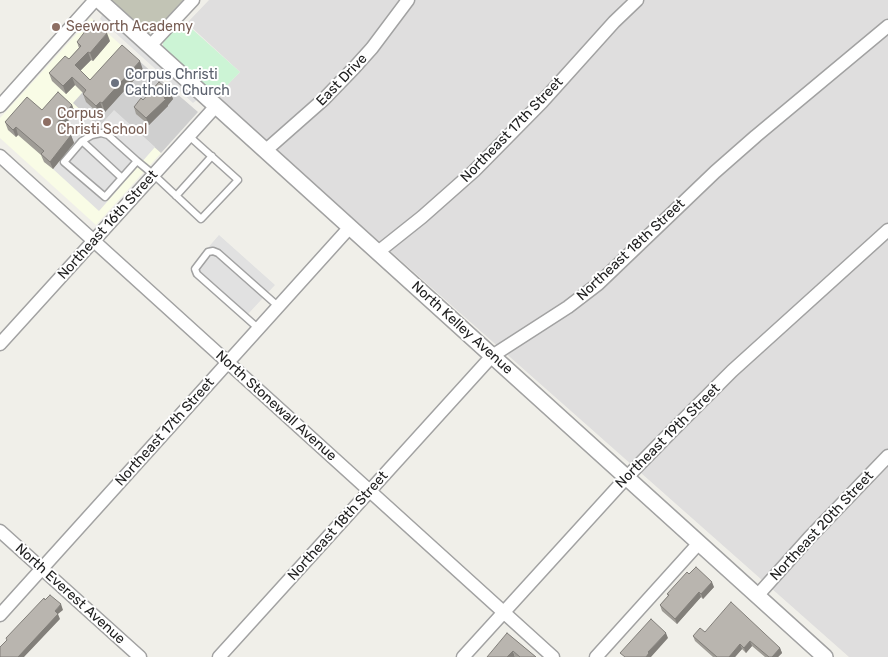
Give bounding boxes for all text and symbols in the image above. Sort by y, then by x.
place label: Seeworth Academy [66,19,193,35]
marker: Seeworth Academy [50,21,62,33]
street label: East Drive [313,50,371,110]
place label: Corpus Christi Catholic Church [125,67,230,100]
street label: Northeast 17th Street [457,74,567,186]
marker: Corpus Christi Catholic Church [109,77,121,89]
place label: Corpus Christi School [57,106,147,138]
marker: Corpus Christi School [41,116,53,128]
street label: Northeast 16th Street [55,167,161,283]
street label: Northeast 18th Street [574,196,688,304]
street label: North Kelley Avenue [408,278,516,378]
street label: North Stonewall Avenue [212,347,340,465]
street label: Northeast 17th Street [112,374,218,490]
street label: Northeast 19th Street [612,380,724,492]
street label: Northeast 18th Street [284,468,392,584]
street label: Northeast 20th Street [767,468,877,584]
street label: North Everest Avenue [12,540,128,648]

